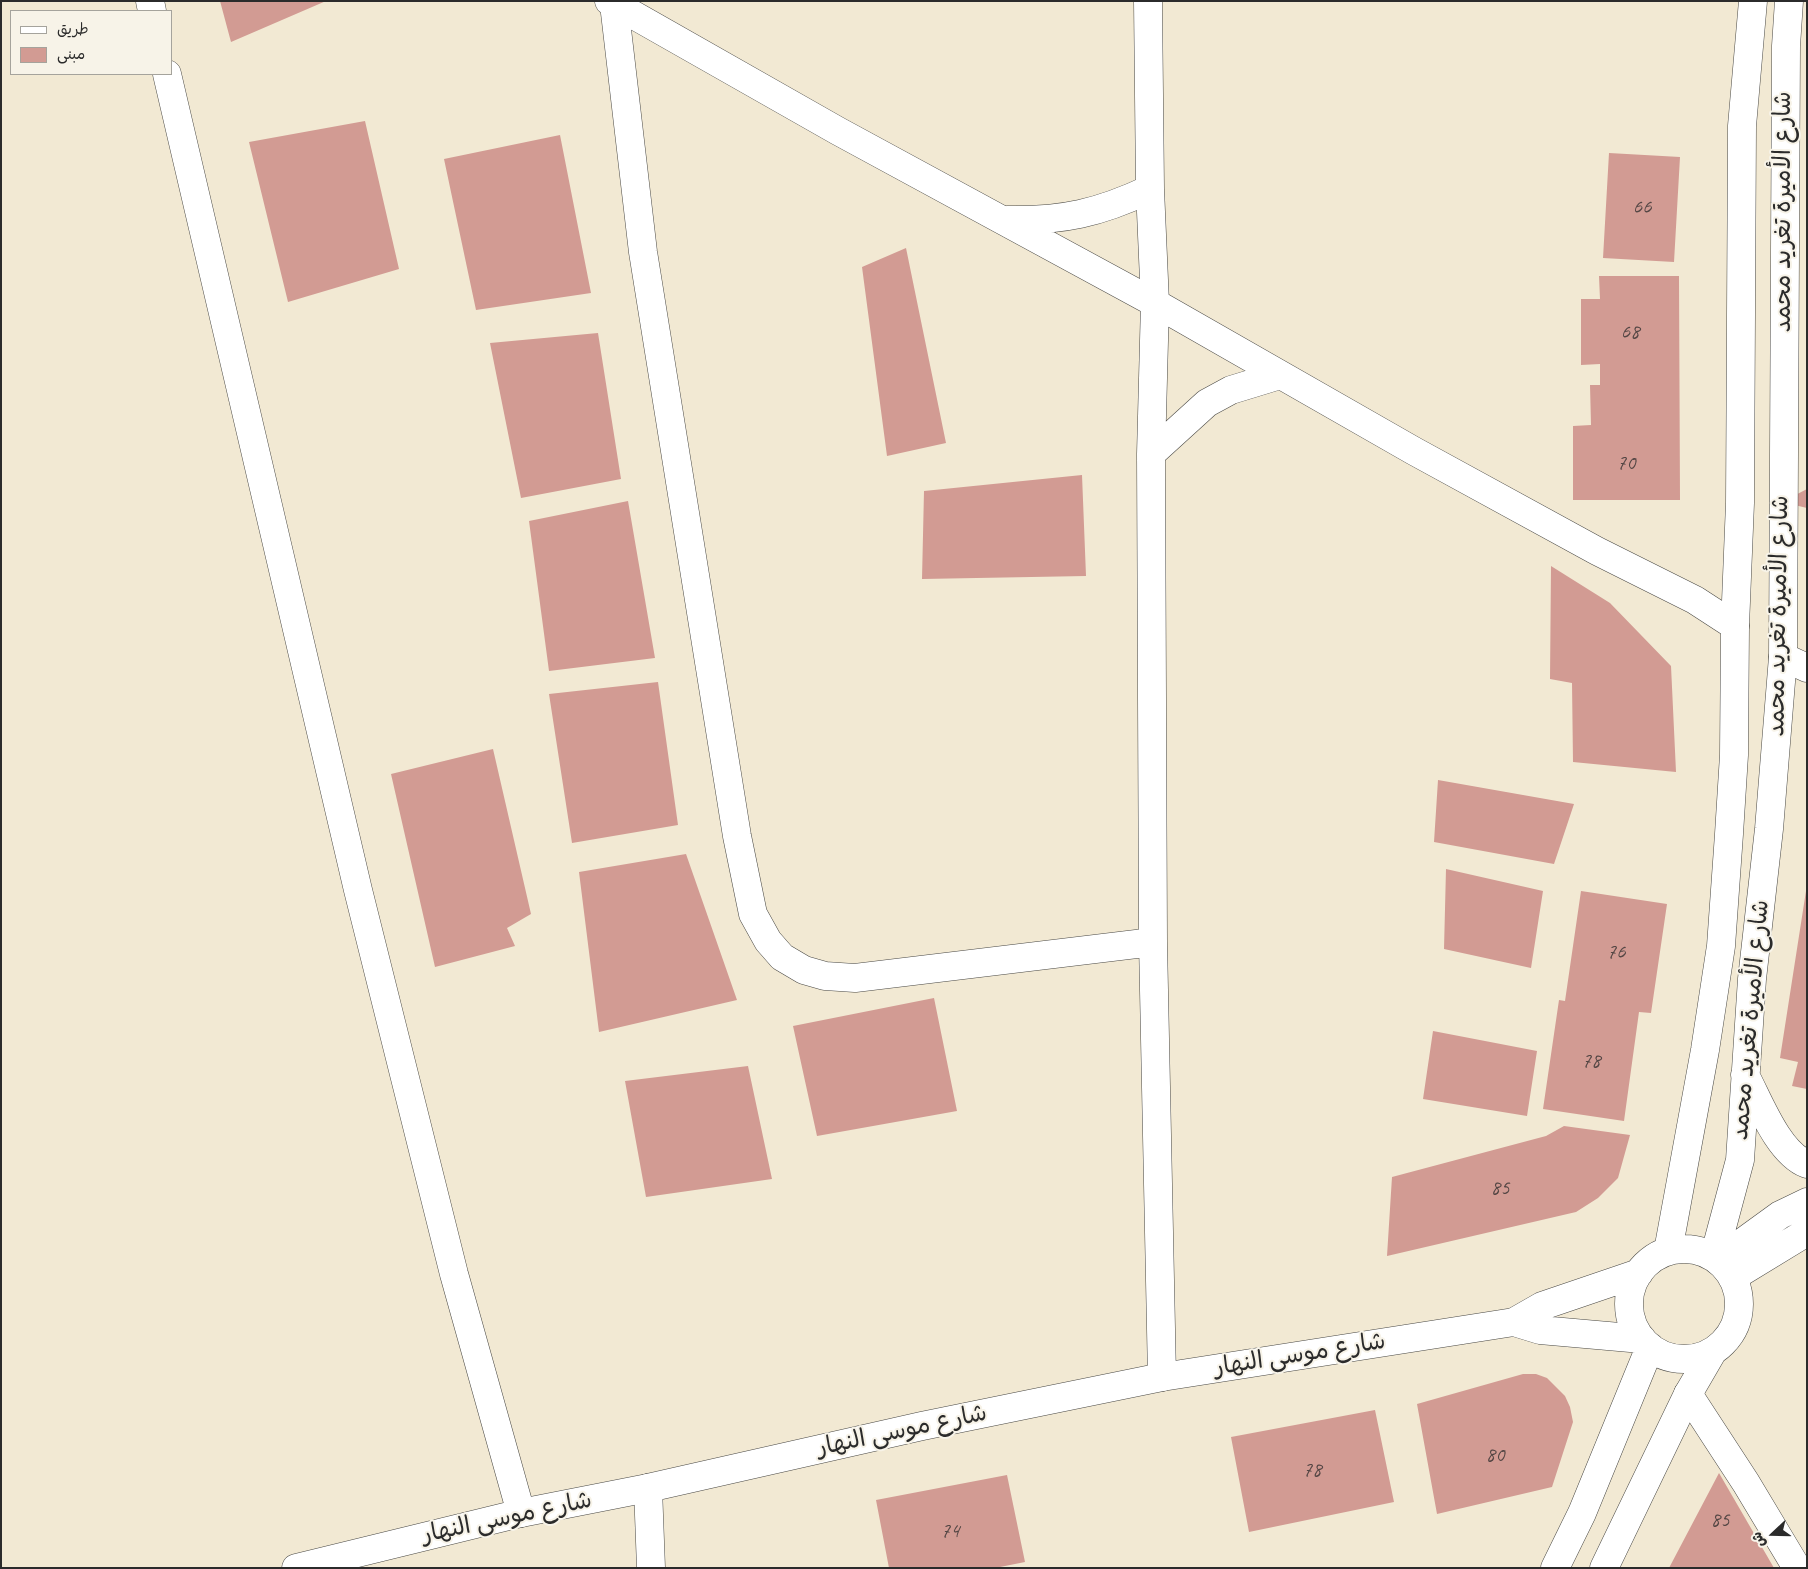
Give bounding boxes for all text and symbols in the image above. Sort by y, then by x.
legend [10,10,172,75]
text: طريق [57,20,89,39]
text: مبنى [57,45,85,64]
street label: شارع الأميرة تغريد محمد [1770,91,1798,333]
house number: 66 [1633,194,1651,220]
house number: 68 [1621,319,1639,345]
house number: 70 [1617,450,1635,476]
street label: شارع الأميرة تغريد محمد [1762,495,1796,737]
street label: شارع الأميرة تغريد محمد [1726,899,1776,1141]
house number: 76 [1607,939,1625,965]
house number: 78 [1582,1048,1600,1074]
house number: 85 [1491,1175,1509,1201]
street label: شارع موسى النهار [1212,1327,1388,1383]
street label: شارع موسى النهار [814,1399,990,1463]
house number: 80 [1486,1442,1504,1468]
house number: 78 [1303,1457,1321,1483]
street label: شارع موسى النهار [419,1486,595,1550]
house number: 85 [1711,1507,1729,1533]
north arrow [1748,1509,1798,1559]
house number: 74 [941,1518,959,1544]
text: ش [1748,1529,1769,1550]

